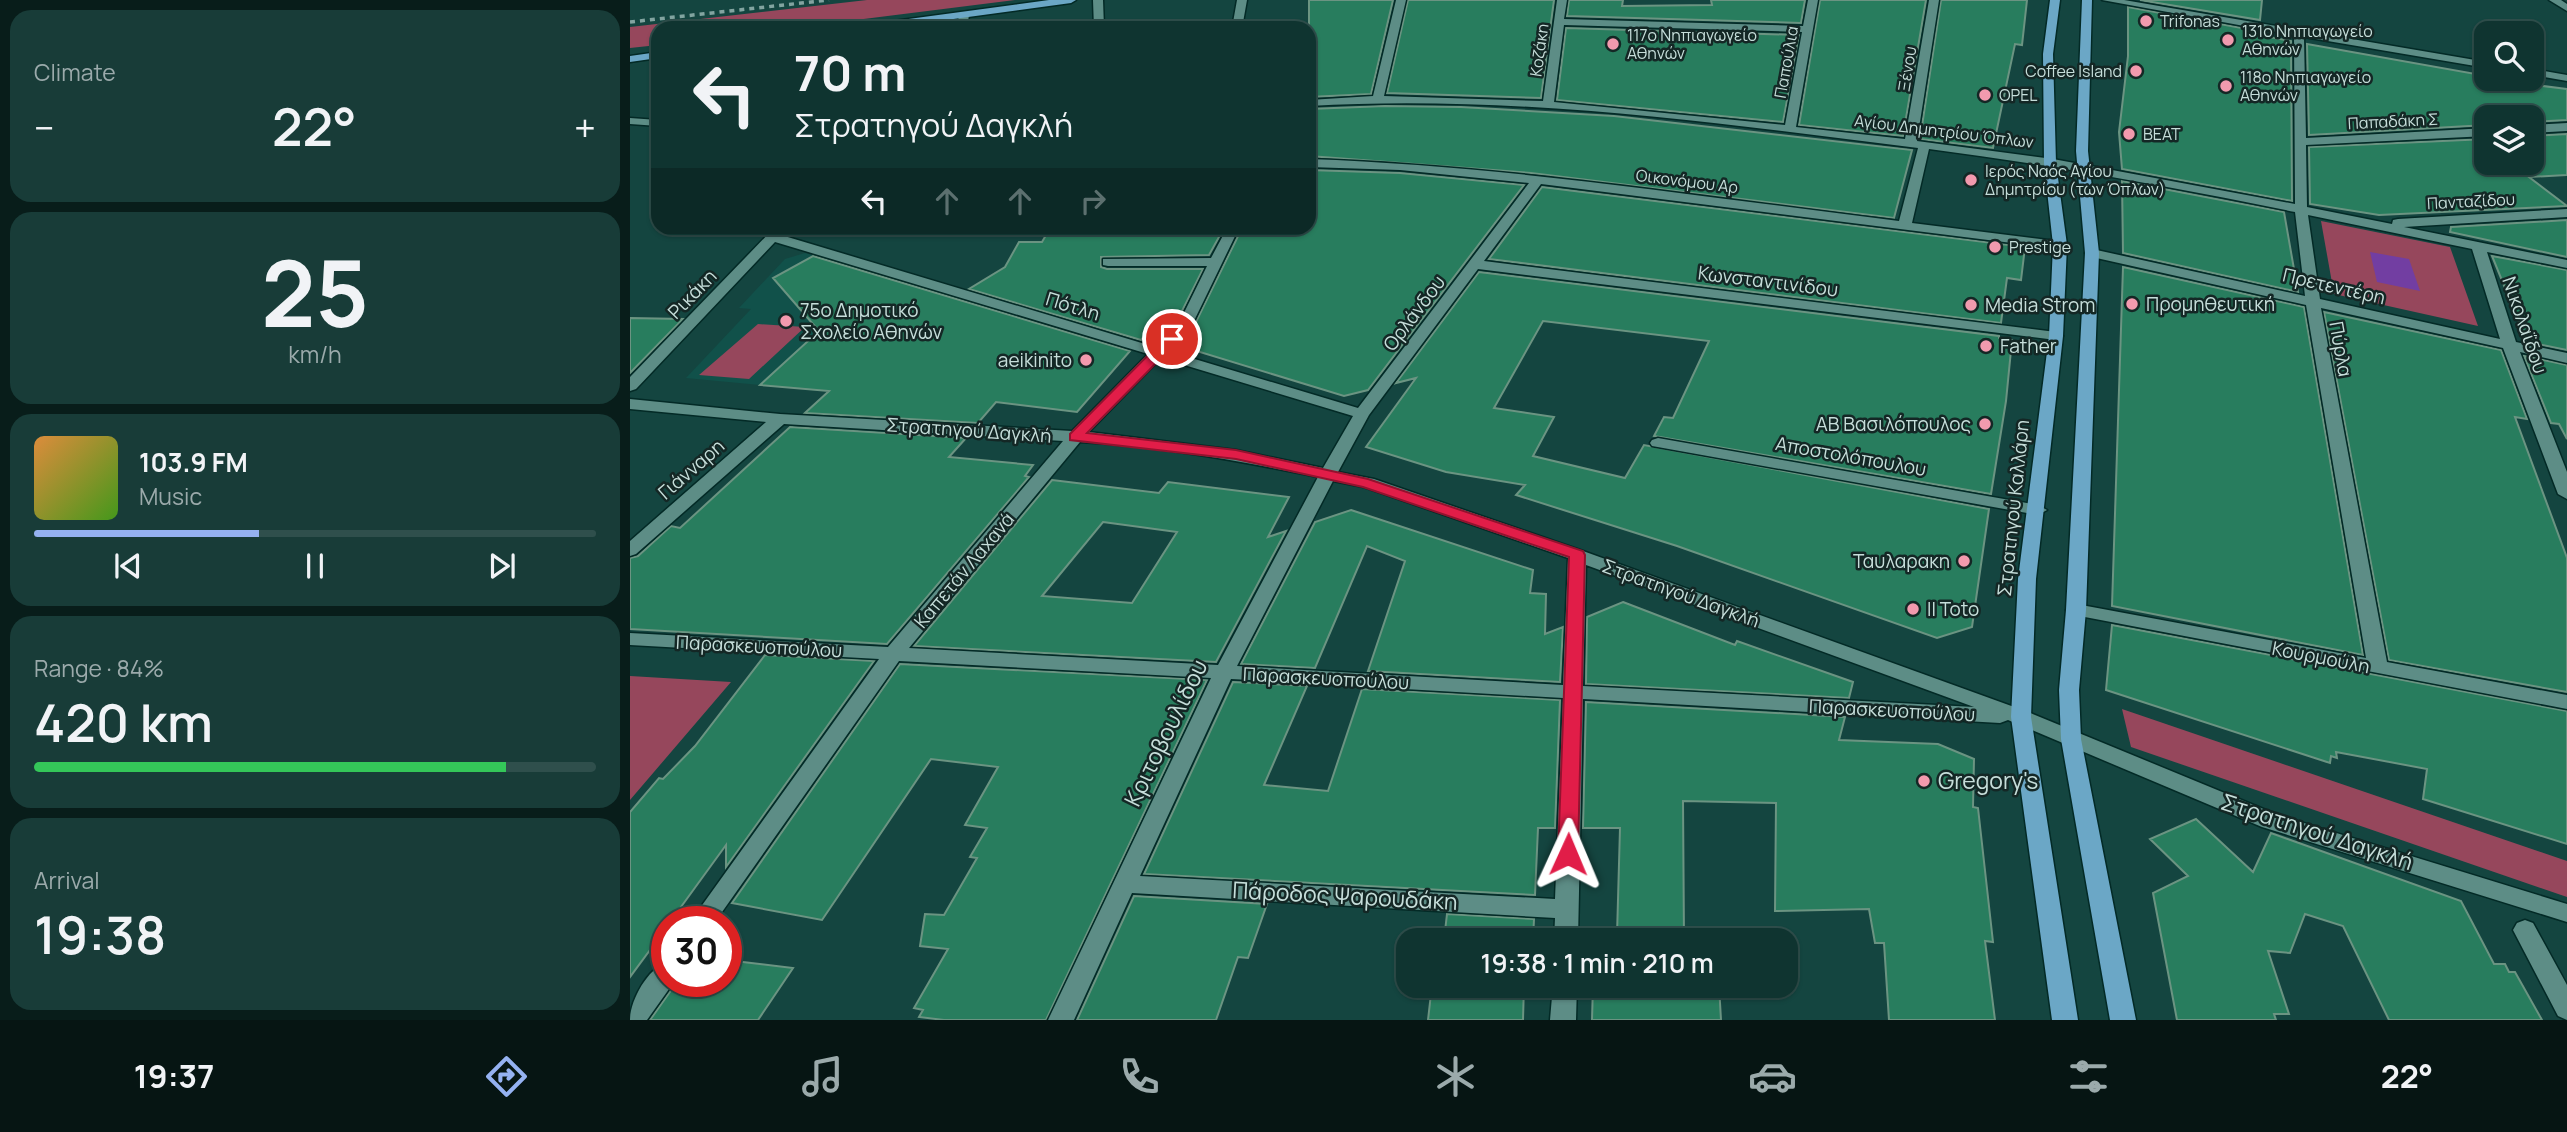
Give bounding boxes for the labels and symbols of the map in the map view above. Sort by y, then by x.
place label: Trifonas [2160,10,2220,32]
marker: Trifonas [2138,13,2154,29]
place label: 131ο Νηπιαγωγείο Αθηνών [2242,20,2373,60]
street label: Κοζάκη [1524,22,1554,78]
place label: 117ο Νηπιαγωγείο Αθηνών [1627,24,1757,64]
street label: Παπούλια [1769,24,1803,100]
marker: 131ο Νηπιαγωγείο Αθηνών [2220,32,2236,48]
marker: 117ο Νηπιαγωγείο Αθηνών [1605,36,1621,52]
street label: Ξένου [1893,45,1921,93]
place label: Coffee Island [2025,60,2122,82]
marker: Coffee Island [2128,63,2144,79]
place label: 118ο Νηπιαγωγείο Αθηνών [2240,66,2371,106]
marker: 118ο Νηπιαγωγείο Αθηνών [2218,78,2234,94]
place label: OPEL [1999,84,2038,106]
marker: OPEL [1977,87,1993,103]
street label: Παπαδάκη Σ [2347,108,2439,134]
street label: Αγίου Δημητρίου Όπλων [1853,109,2035,153]
place label: ΒΕΑΤ [2143,123,2181,145]
marker: ΒΕΑΤ [2121,126,2137,142]
place label: Ιερός Ναός Αγίου Δημητρίου (των Όπλων) [1985,160,2165,200]
street label: Οικονόμου Αρ [1635,164,1739,198]
marker: Ιερός Ναός Αγίου Δημητρίου (των Όπλων) [1963,172,1979,188]
street label: Πανταζίδου [2426,188,2516,214]
place label: Prestige [2009,236,2071,258]
marker: Prestige [1987,239,2003,255]
street label: Κωνσταντινίδου [1696,260,1840,302]
street label: Πρετεντέρη [2280,262,2388,310]
street label: Ρικάκη [662,263,722,325]
street label: Ορλάνδου [1377,270,1451,356]
street label: Νικολαΐδου [2496,273,2554,377]
street label: Πότλη [1043,285,1103,327]
place label: Προμηθευτική [2146,291,2275,317]
place label: Media Strom [1985,292,2095,318]
marker: Προμηθευτική [2124,296,2140,312]
place label: 75ο Δημοτικό Σχολείο Αθηνών [800,297,942,345]
marker: Media Strom [1963,297,1979,313]
pin [1142,309,1202,369]
marker: 75ο Δημοτικό Σχολείο Αθηνών [778,313,794,329]
street label: Πύρλα [2323,319,2359,379]
place label: Father [2000,333,2057,359]
marker: Father [1978,338,1994,354]
place label: aeikinito [998,347,1072,373]
marker: aeikinito [1078,352,1094,368]
street label: Στρατηγού Δαγκλή [885,411,1053,449]
place label: AB Βασιλόπουλος [1816,411,1971,437]
marker: AB Βασιλόπουλος [1977,416,1993,432]
street label: Στρατηγού Καλλάρη [1991,418,2035,598]
street label: Αποστολόπουλου [1774,430,1928,482]
street label: Γιάνναρη [652,433,730,505]
street label: Καπετάν Λαχανά [908,507,1020,633]
place label: Ταυλαρακη [1853,548,1950,574]
street label: Στρατηγού Δαγκλή [1599,552,1763,634]
marker: Ταυλαρακη [1956,553,1972,569]
place label: Il Toto [1927,596,1979,622]
marker: Il Toto [1905,601,1921,617]
street label: Παρασκευοπούλου [675,629,843,663]
street label: Κουρμούλη [2270,635,2372,679]
street label: Κριτοβουλίδου [1116,654,1215,811]
street label: Παρασκευοπούλου [1242,661,1410,695]
street label: Παρασκευοπούλου [1808,693,1976,727]
place label: Gregory's [1938,764,2038,796]
marker: Gregory's [1916,773,1932,789]
street label: Στρατηγού Δαγκλή [2217,785,2418,877]
position arrow [1531,817,1605,891]
street label: Πάροδος Ψαρουδάκη [1232,873,1459,917]
speed limit sign: 30 [651,906,742,997]

